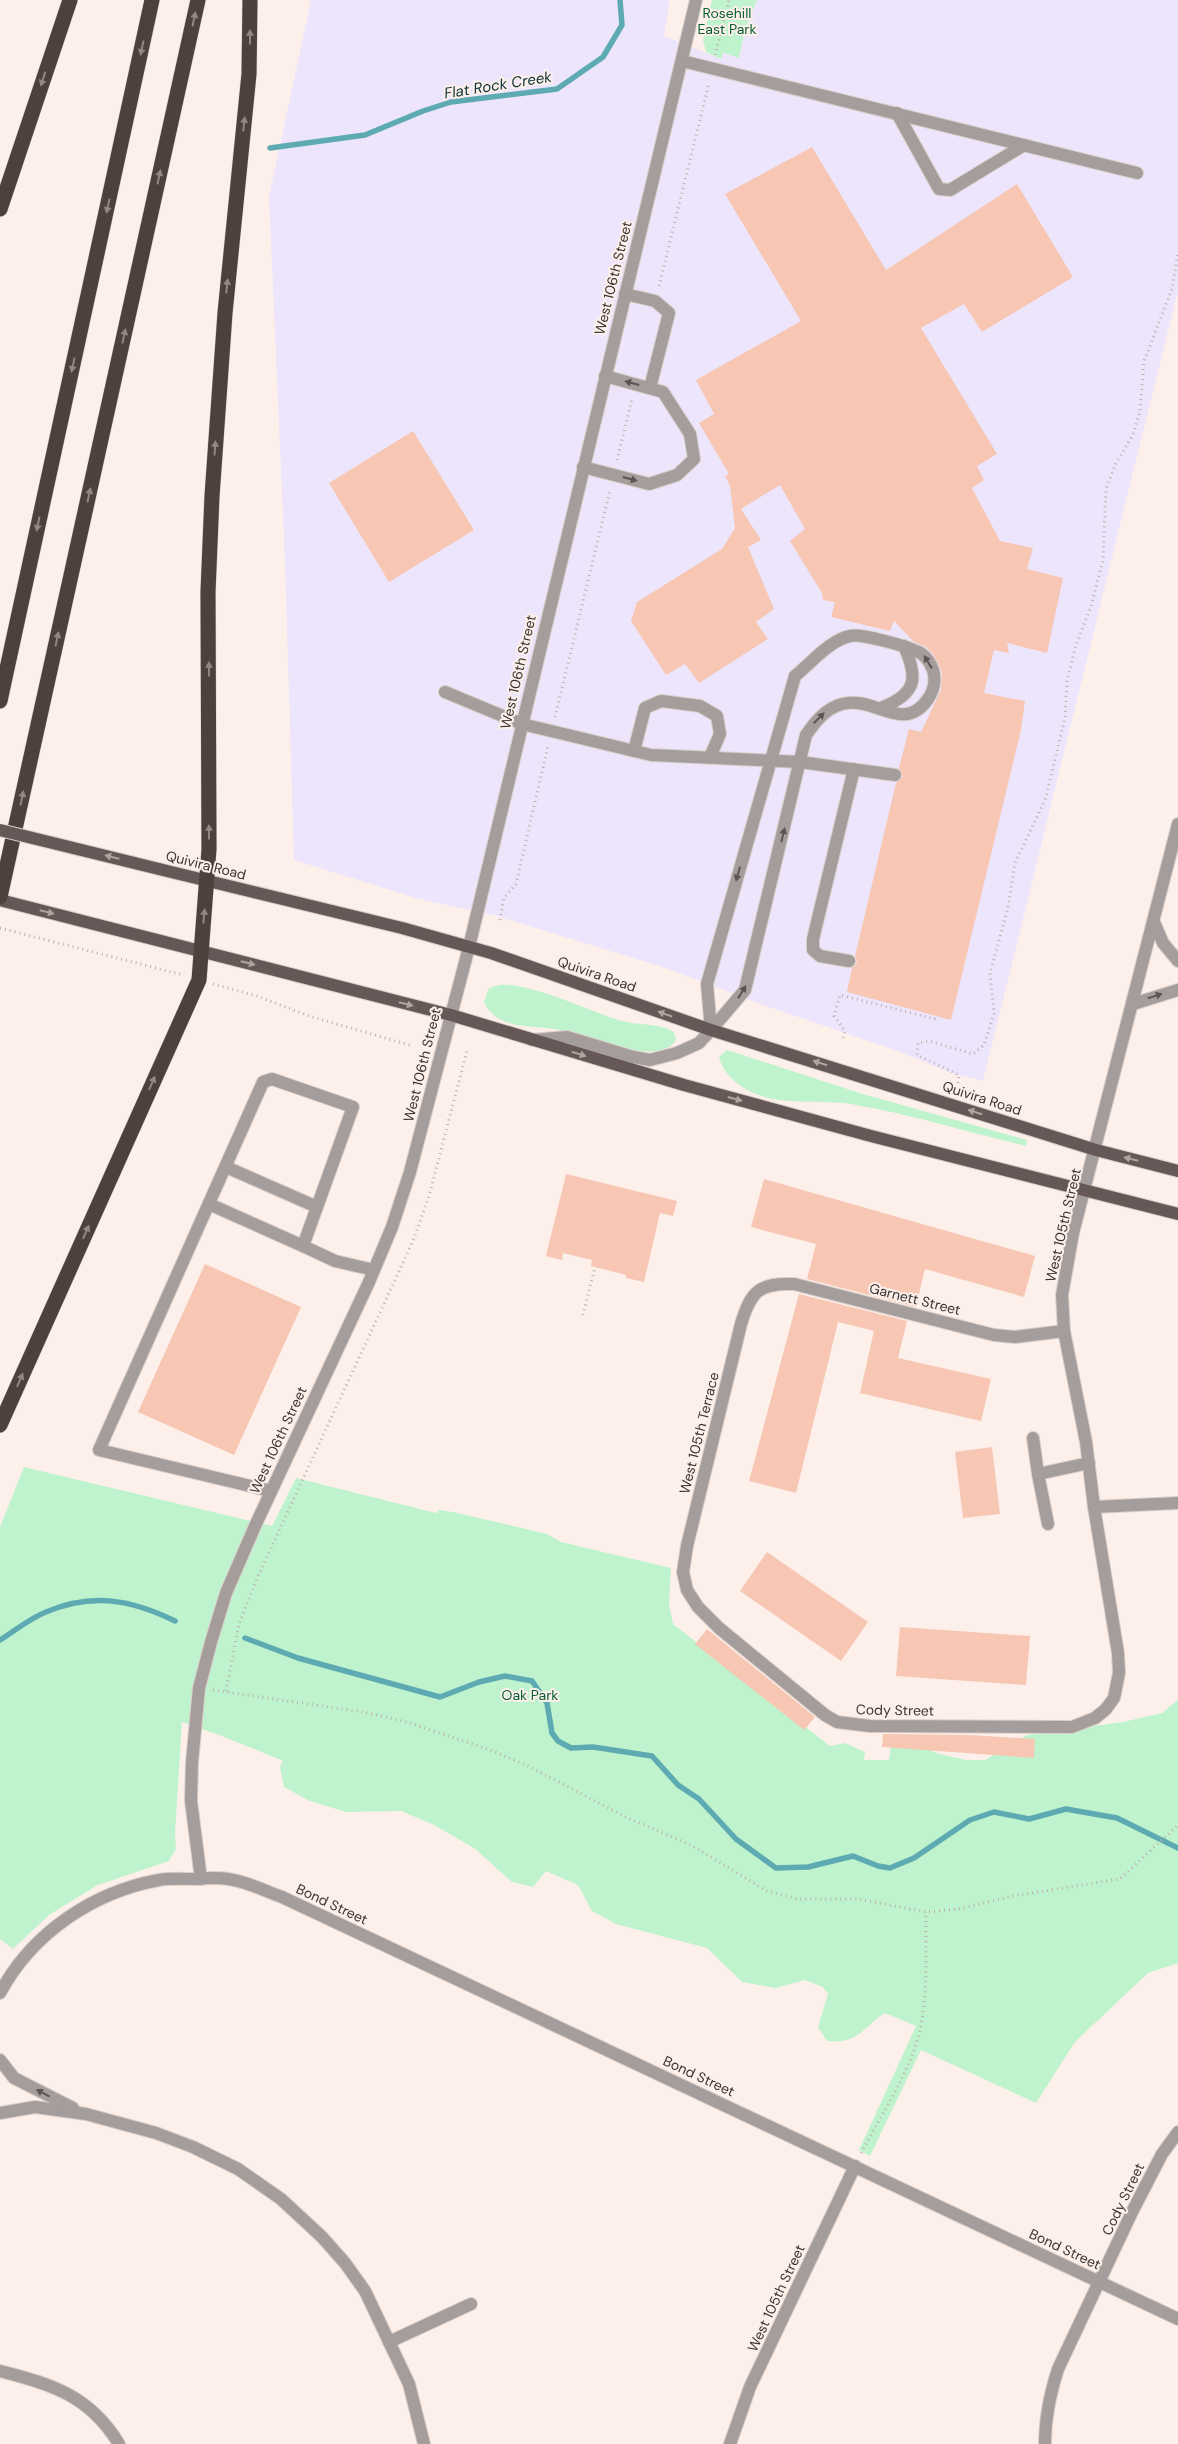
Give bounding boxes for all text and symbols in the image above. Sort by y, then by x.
park label: Rosehill East Park [697,4,757,38]
one-way arrow [190,10,198,26]
one-way arrow [246,29,254,45]
one-way arrow [138,40,146,55]
water label: Flat Rock Creek [443,67,554,103]
one-way arrow [39,72,47,87]
one-way arrow [240,116,248,132]
one-way arrow [155,170,163,185]
one-way arrow [103,199,111,215]
street label: West 106th Street [590,219,636,337]
one-way arrow [224,277,232,293]
one-way arrow [120,329,128,344]
one-way arrow [69,358,77,373]
one-way arrow [624,379,639,387]
one-way arrow [212,439,220,455]
one-way arrow [623,475,638,483]
one-way arrow [85,487,93,502]
one-way arrow [34,516,42,532]
street label: West 106th Street [496,613,540,731]
one-way arrow [53,631,61,647]
one-way arrow [923,655,932,669]
one-way arrow [205,661,213,677]
one-way arrow [813,713,825,725]
one-way arrow [18,790,26,805]
one-way arrow [205,824,213,840]
one-way arrow [779,828,787,843]
street label: Quivira Road [164,846,248,884]
one-way arrow [105,853,120,861]
one-way arrow [733,867,741,882]
one-way arrow [200,907,208,923]
one-way arrow [40,908,55,916]
street label: Quivira Road [555,952,639,996]
one-way arrow [241,959,256,967]
one-way arrow [737,985,746,999]
one-way arrow [1148,992,1163,1000]
one-way arrow [398,1000,413,1008]
street label: West 106th Street [399,1006,445,1124]
one-way arrow [658,1010,673,1017]
one-way arrow [571,1050,586,1058]
one-way arrow [813,1059,828,1066]
one-way arrow [149,1076,157,1090]
street label: Quivira Road [940,1077,1024,1119]
one-way arrow [727,1095,742,1103]
one-way arrow [968,1108,983,1115]
one-way arrow [1123,1155,1138,1163]
street label: West 105th Street [1041,1166,1085,1284]
one-way arrow [82,1225,90,1239]
street label: Garnett Street [867,1279,963,1319]
street label: West 105th Terrace [675,1370,723,1496]
one-way arrow [16,1373,24,1387]
street label: West 106th Street [245,1383,311,1497]
park label: Oak Park [502,1686,558,1704]
street label: Cody Street [856,1700,934,1720]
street label: Bond Street [293,1880,371,1928]
street label: Bond Street [660,2052,738,2100]
one-way arrow [35,2089,50,2097]
street label: Cody Street [1098,2160,1148,2238]
street label: Bond Street [1026,2225,1104,2273]
street label: West 105th Street [743,2242,809,2354]

